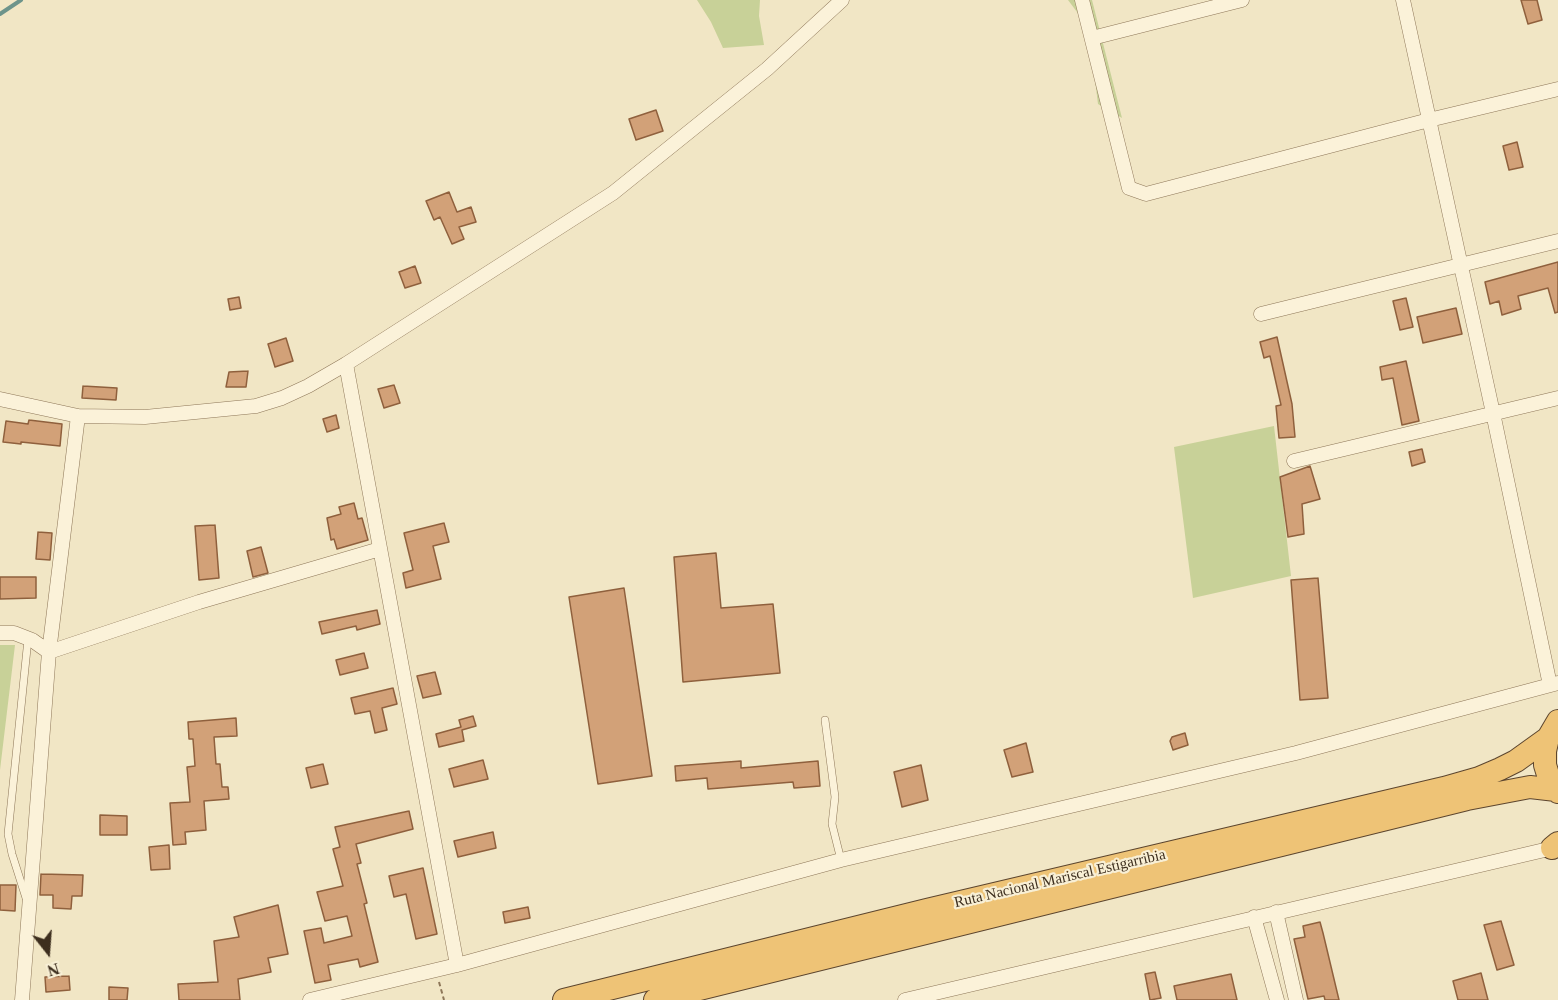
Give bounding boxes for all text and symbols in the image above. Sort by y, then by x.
street label: Ruta Nacional Mariscal Estigarribia [953,846,1167,912]
north arrow [18,922,78,982]
text: N [45,960,61,980]

